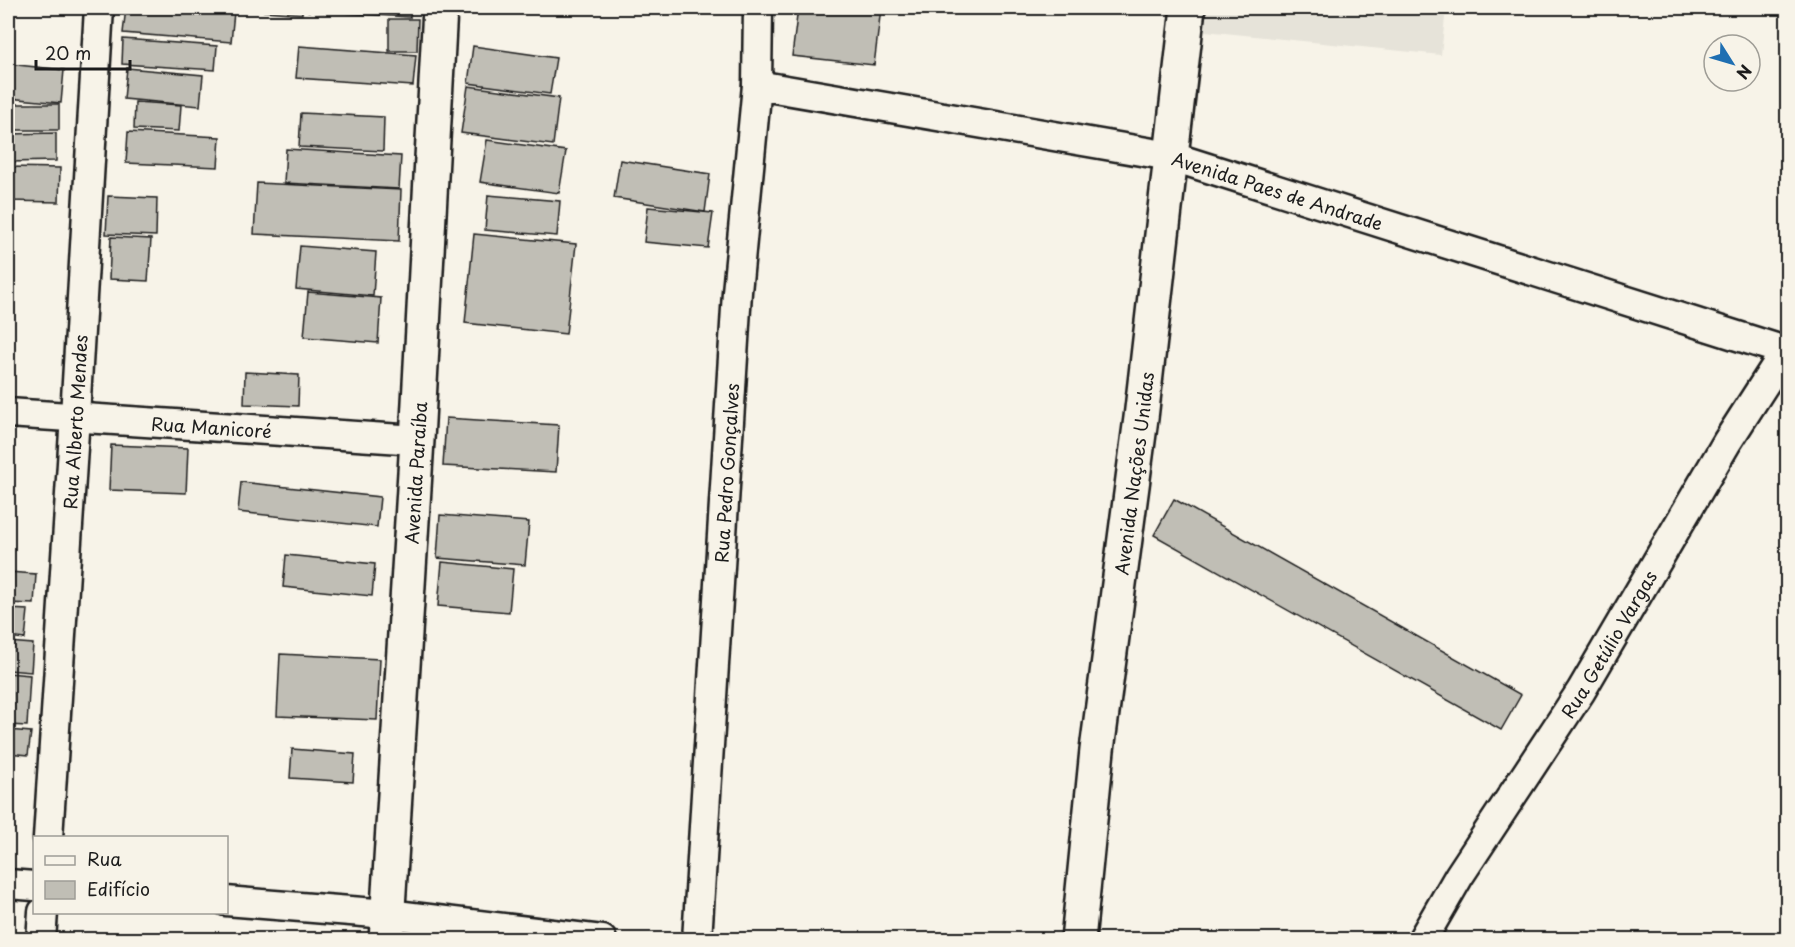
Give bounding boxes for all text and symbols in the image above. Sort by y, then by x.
scale bar [36,33,130,71]
north arrow [1702,33,1762,93]
text: 20 m [45,39,91,66]
text: N [1731,60,1758,85]
street label: Avenida Paes de Andrade [1169,144,1386,236]
street label: Rua Alberto Mendes [56,334,93,510]
street label: Avenida Nações Unidas [1107,370,1160,576]
street label: Rua Pedro Gonçalves [707,382,745,564]
street label: Avenida Paraíba [397,401,433,545]
street label: Rua Manicoré [150,409,273,444]
street label: Rua Getúlio Vargas [1554,565,1663,723]
legend [33,836,228,914]
text: Rua [87,845,122,872]
text: Edifício [87,875,150,902]

